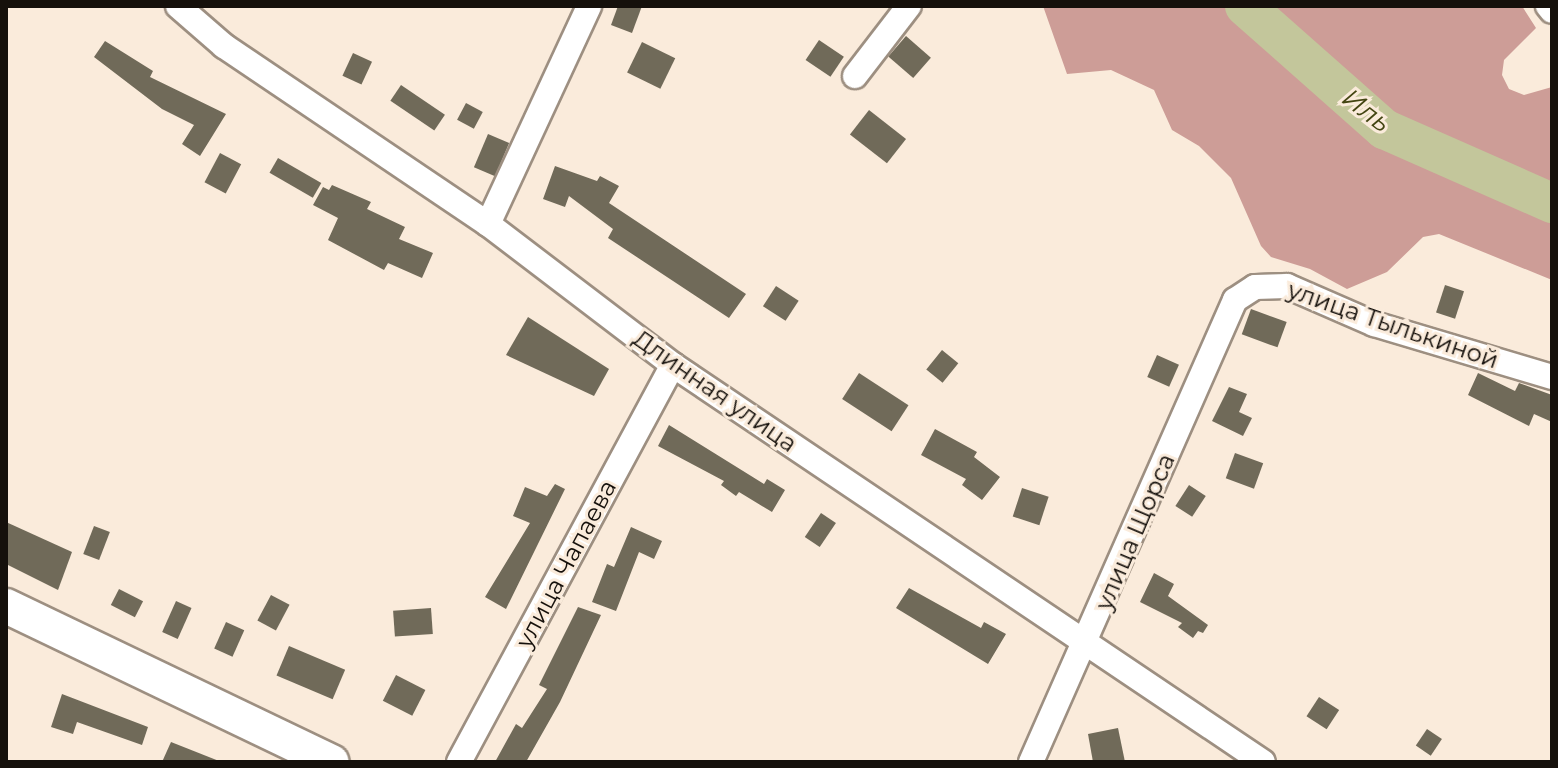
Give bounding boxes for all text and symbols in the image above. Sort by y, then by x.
water label: Иль [1336,83,1396,139]
street label: улица Тылькиной [1284,275,1502,375]
street label: Длинная улица [628,324,802,458]
street label: улица Щорса [1089,450,1181,614]
street label: улица Чапаева [510,475,622,653]

